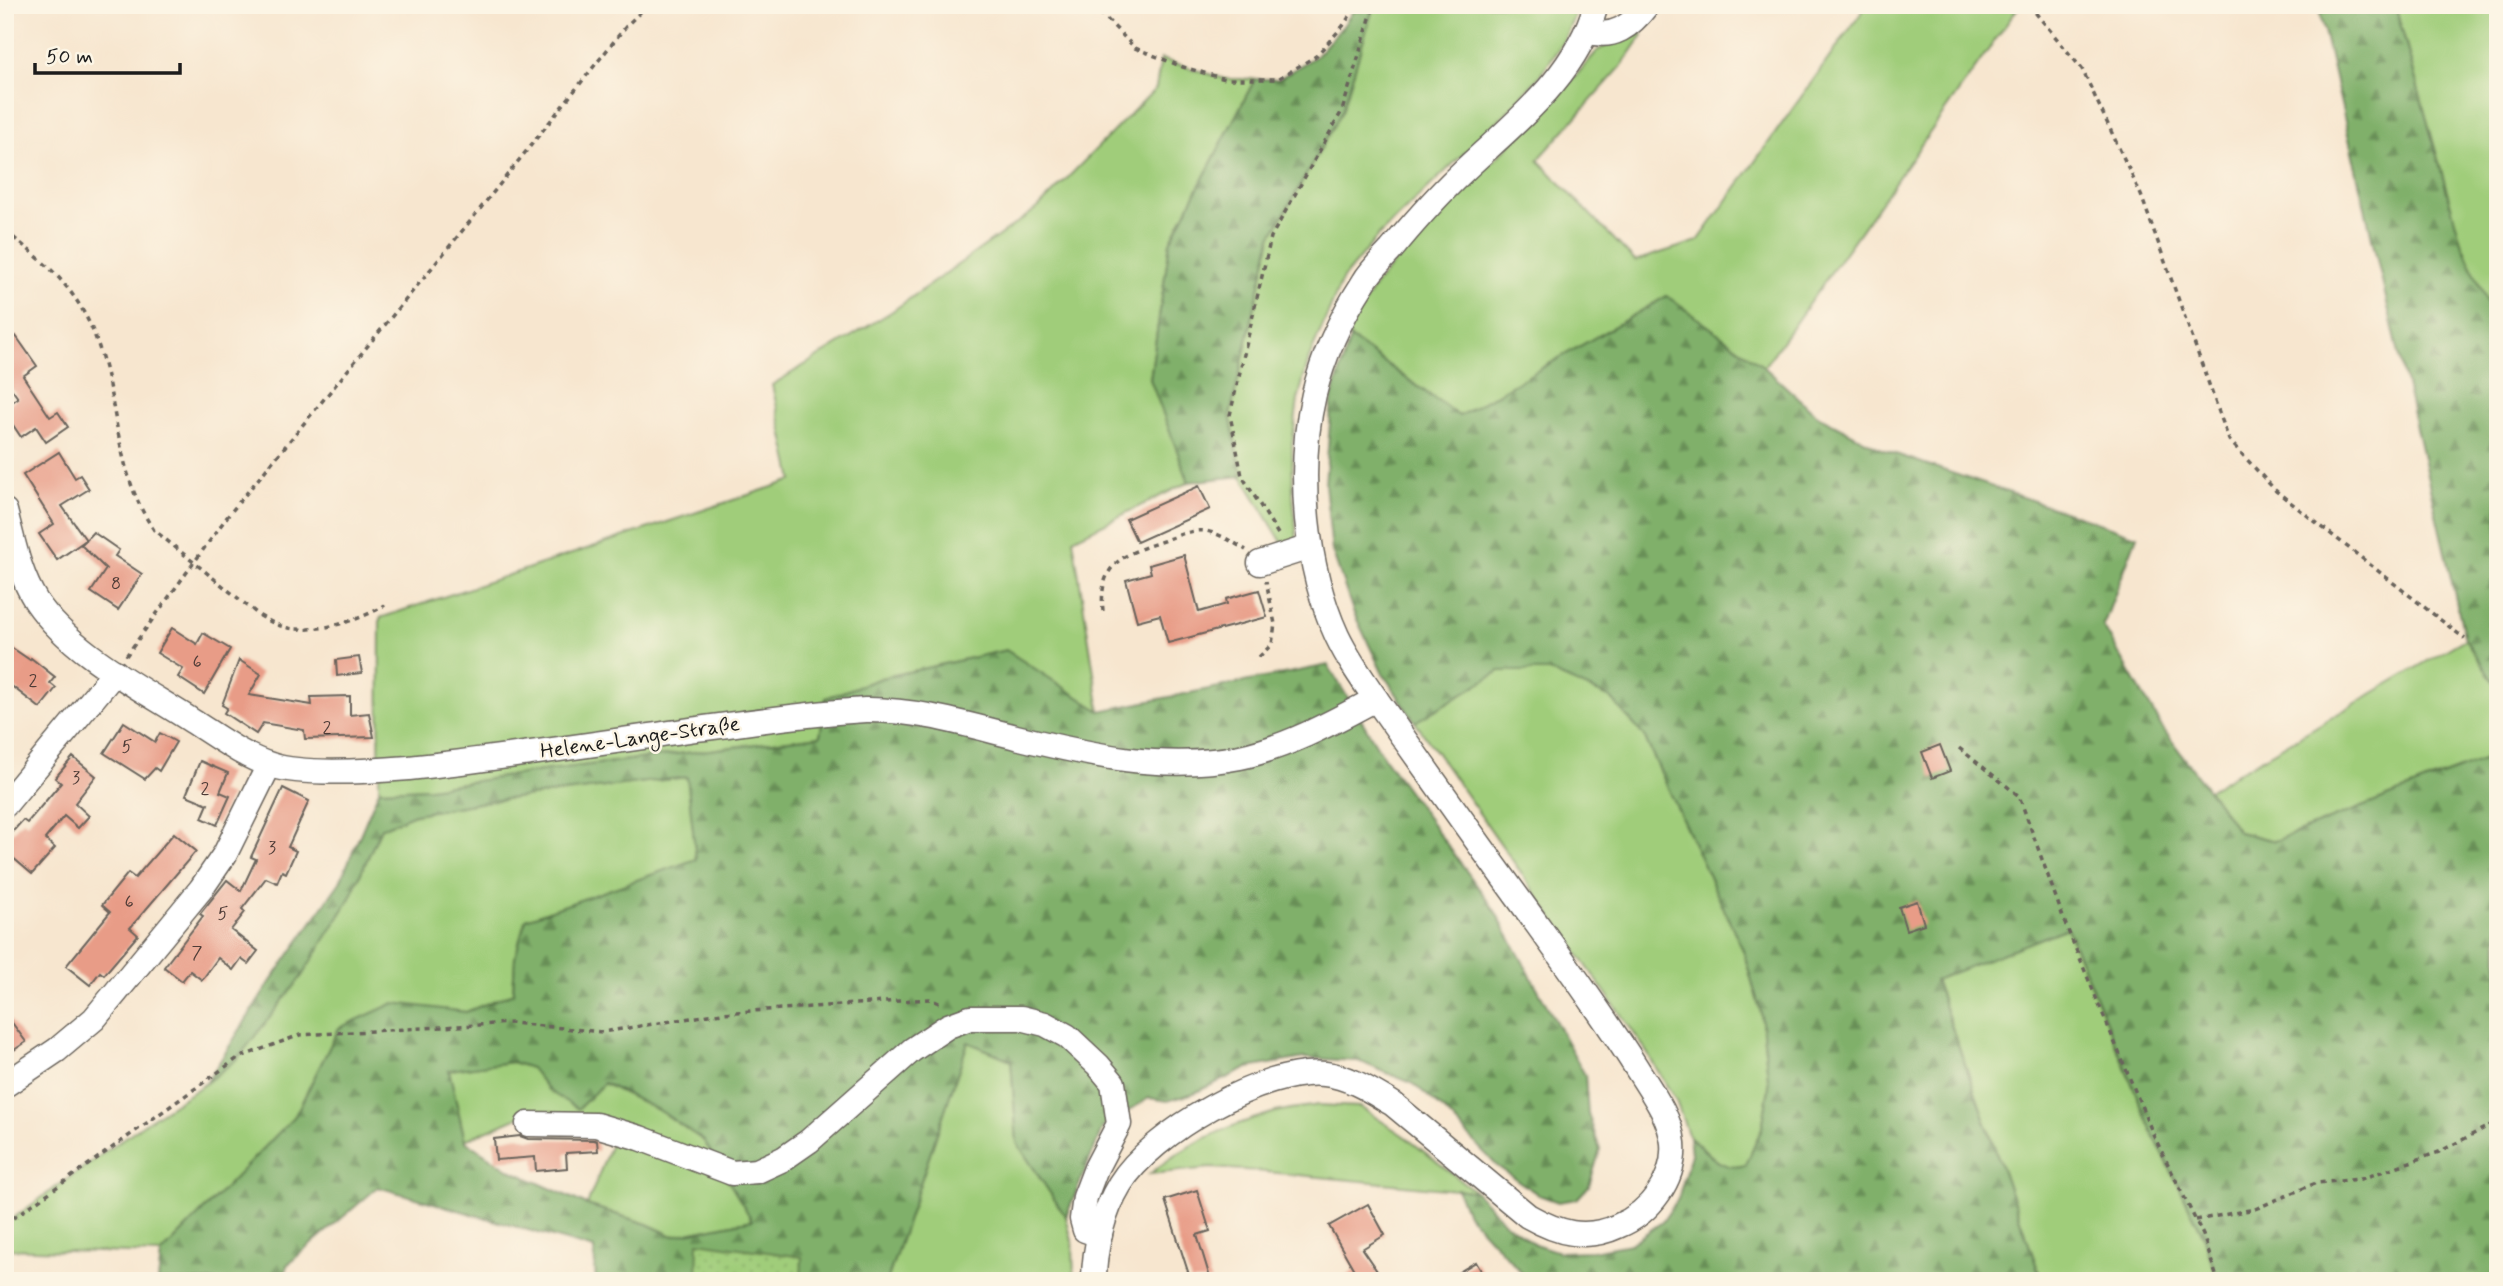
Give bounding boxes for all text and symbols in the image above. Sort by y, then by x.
scale bar [35,32,180,76]
text: 50 m [46,43,93,71]
house number: 8 [111,572,121,596]
house number: 6 [192,650,202,674]
house number: 2 [29,669,38,693]
street label: Helene-Lange-Straße [539,710,742,767]
house number: 2 [323,716,332,740]
house number: 5 [122,735,133,759]
house number: 3 [72,766,80,790]
house number: 2 [201,777,210,801]
house number: 3 [268,836,276,860]
house number: 6 [124,890,134,914]
house number: 5 [218,902,229,926]
house number: 7 [192,941,203,965]

